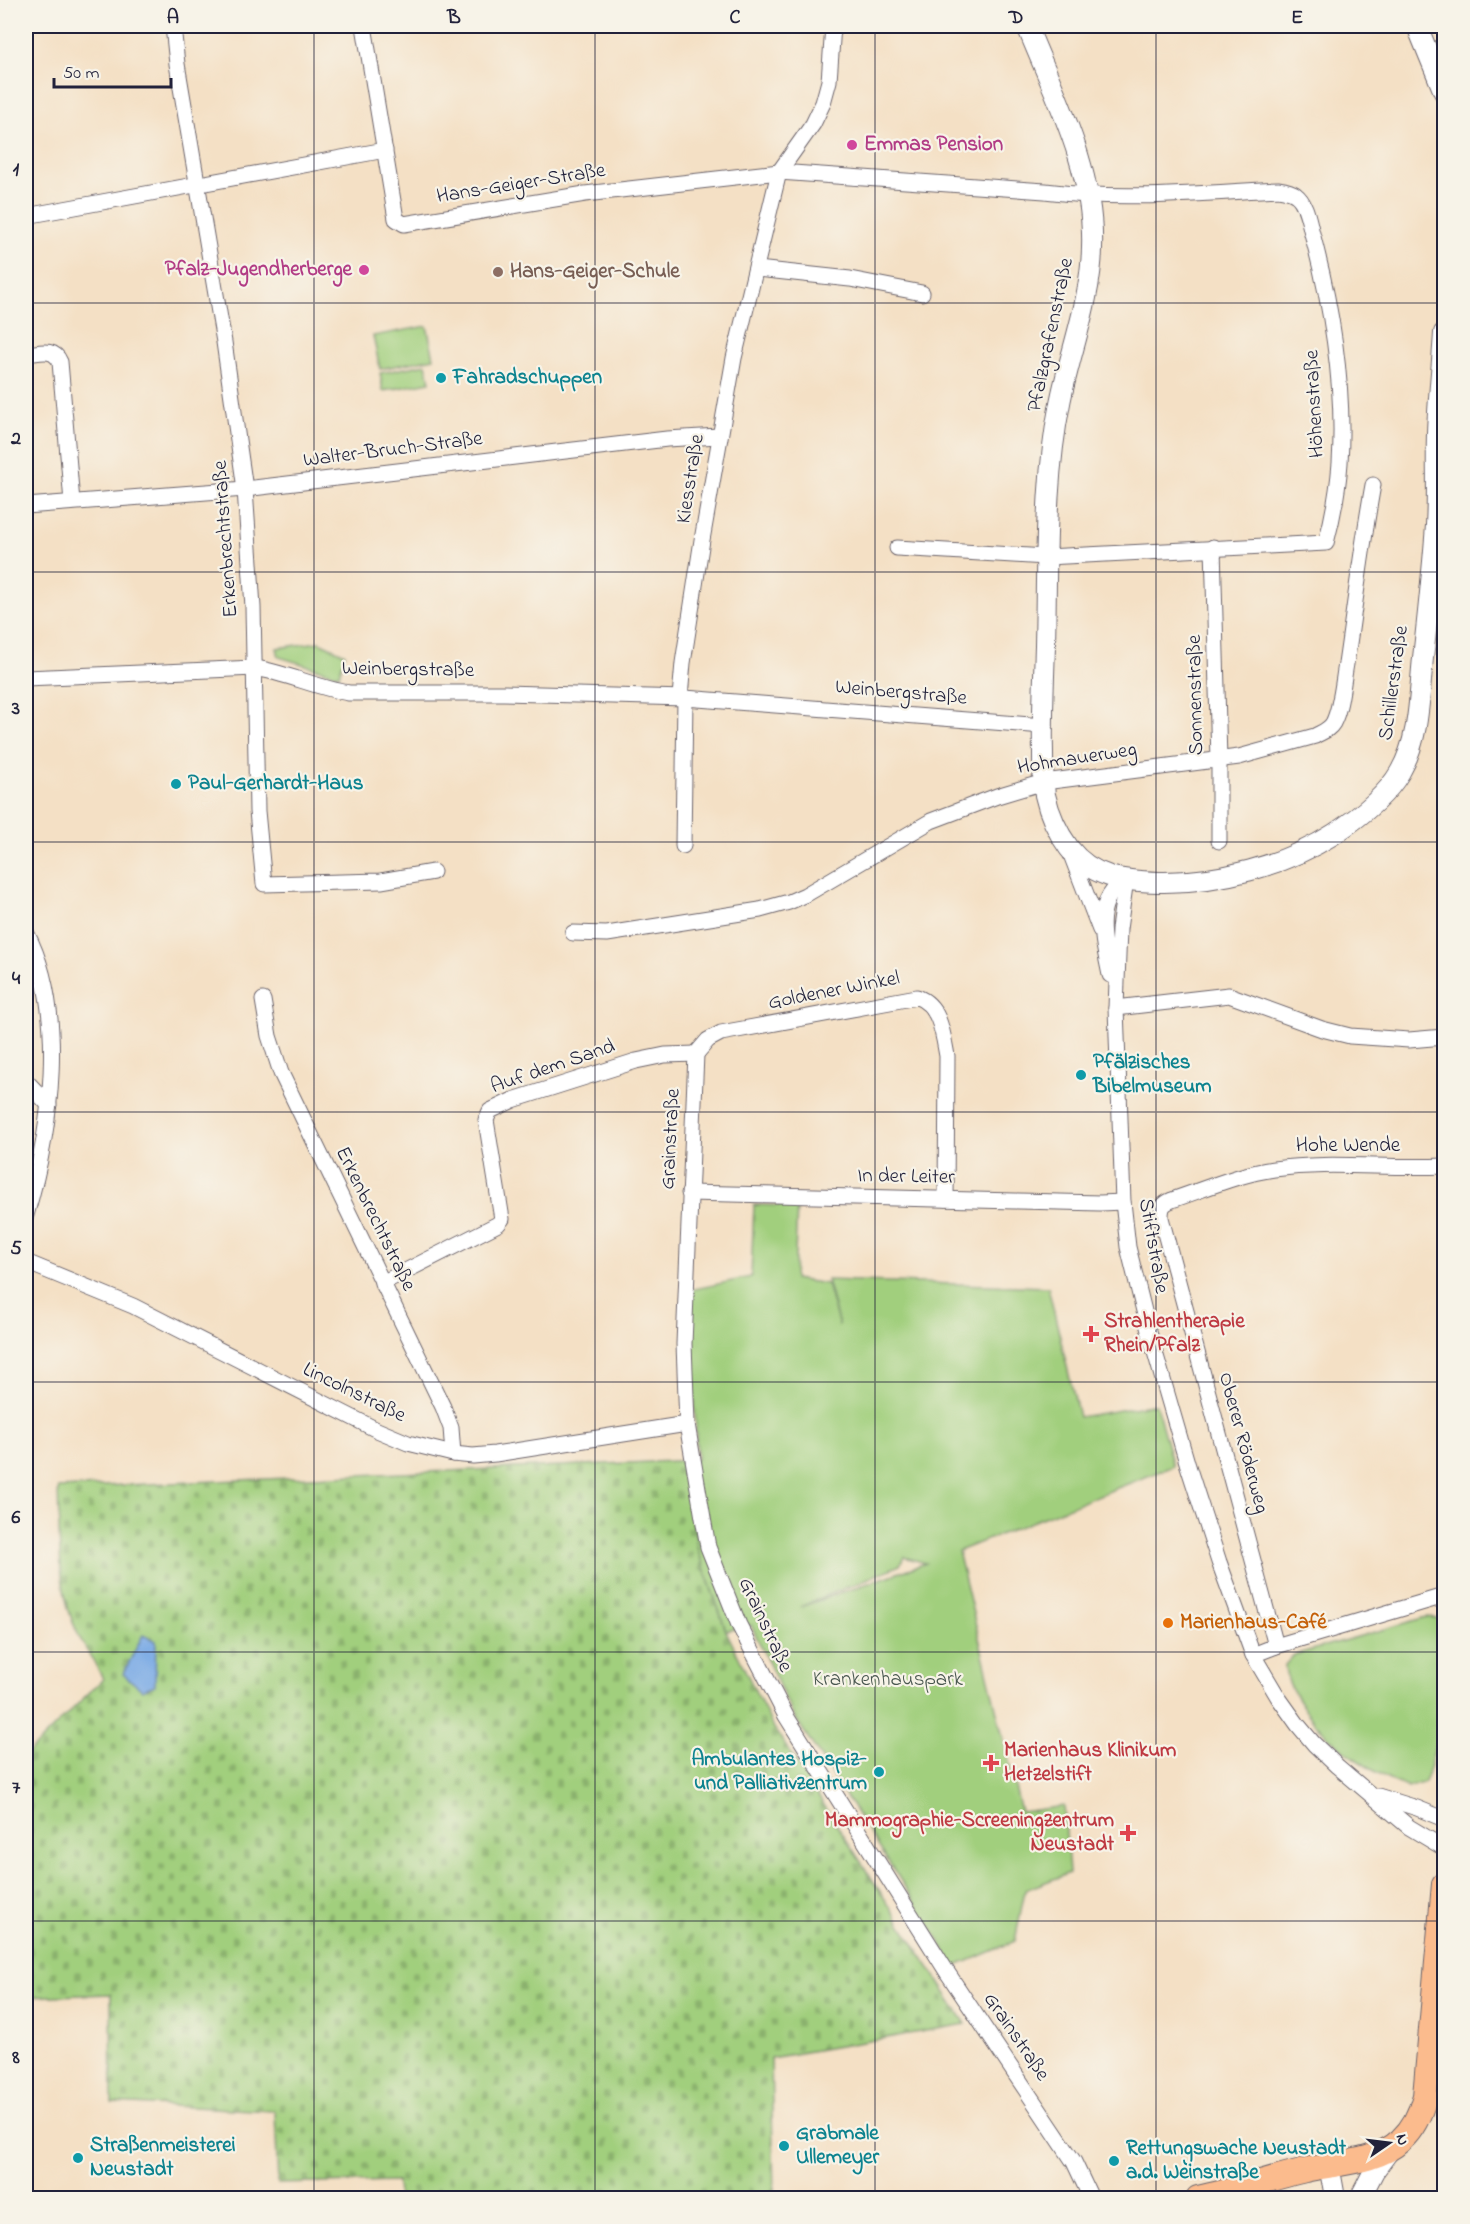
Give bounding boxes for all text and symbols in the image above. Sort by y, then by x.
text: A [167,4,179,33]
text: B [446,4,461,33]
text: C [730,4,741,33]
text: D [1008,4,1023,33]
text: E [1291,4,1303,33]
scale bar [54,51,171,89]
text: 50 m [63,61,100,87]
place label: Emmas Pension [864,130,1003,160]
marker: Emmas Pension [845,138,859,152]
text: 1 [13,156,20,185]
street label: Hans-Geiger-Straße [434,156,609,214]
street label: Pfalzgrafenstraße [1020,254,1084,415]
place label: Pfalz-Jugendherberge [165,255,353,287]
place label: Hans-Geiger-Schule [510,257,680,289]
marker: Pfalz-Jugendherberge [357,263,371,277]
marker: Hans-Geiger-Schule [491,265,505,279]
street label: Höhenstraße [1297,349,1333,459]
place label: Fahradschuppen [452,363,602,393]
marker: Fahradschuppen [434,371,448,385]
street label: Walter-Bruch-Straße [302,424,485,476]
text: 2 [10,425,21,454]
street label: Kiesstraße [669,432,713,526]
street label: Erkenbrechtstraße [206,459,246,619]
street label: Schillerstraße [1371,623,1417,742]
street label: Sonnenstraße [1180,634,1212,756]
street label: Weinbergstraße [342,654,475,688]
street label: Weinbergstraße [834,672,969,716]
text: 3 [11,695,20,724]
street label: Hohmauerweg [1015,735,1139,785]
place label: Paul-Gerhardt-Haus [188,769,364,799]
marker: Paul-Gerhardt-Haus [169,777,183,791]
street label: Goldener Winkel [766,964,902,1018]
text: 4 [12,965,21,994]
street label: Auf dem Sand [487,1032,619,1102]
place label: Pfälzisches Bibelmuseum [1092,1048,1212,1102]
marker: Pfälzisches Bibelmuseum [1074,1068,1088,1082]
street label: Grainstraße [653,1087,689,1190]
street label: Hohe Wende [1296,1131,1401,1161]
street label: Erkenbrechtstraße [327,1142,423,1297]
street label: In der Leiter [857,1161,955,1193]
street label: Stiftstraße [1130,1196,1176,1297]
text: 5 [10,1235,22,1264]
place label: Strahlentherapie Rhein/Pfalz [1104,1307,1245,1361]
marker: Strahlentherapie Rhein/Pfalz [1082,1325,1100,1343]
street label: Lincolnstraße [297,1355,411,1431]
street label: Oberer Röderweg [1208,1369,1276,1517]
text: 6 [12,1504,21,1533]
street label: Grainstraße [730,1573,800,1678]
place label: Marienhaus-Café [1180,1608,1327,1638]
marker: Marienhaus-Café [1161,1616,1175,1630]
park label: Krankenhauspark [813,1665,964,1695]
place label: Marienhaus Klinikum Hetzelstift [1004,1736,1176,1790]
place label: Ambulantes Hospiz- und Palliativzentrum [691,1745,867,1799]
marker: Marienhaus Klinikum Hetzelstift [982,1754,1000,1772]
marker: Ambulantes Hospiz- und Palliativzentrum [872,1765,886,1779]
text: 7 [12,1774,21,1803]
place label: Mammographie-Screeningzentrum Neustadt [825,1806,1115,1860]
marker: Mammographie-Screeningzentrum Neustadt [1119,1824,1137,1842]
street label: Grainstraße [975,1987,1057,2088]
text: 8 [11,2044,20,2073]
north arrow [1359,2113,1419,2173]
place label: Grabmale Ullemeyer [796,2119,880,2175]
place label: Straßenmeisterei Neustadt [90,2131,236,2185]
text: N [1389,2132,1415,2148]
place label: Rettungswache Neustadt a.d. Weinstraße [1126,2134,1347,2188]
marker: Grabmale Ullemeyer [777,2139,791,2153]
marker: Straßenmeisterei Neustadt [71,2151,85,2165]
marker: Rettungswache Neustadt a.d. Weinstraße [1107,2154,1121,2168]

